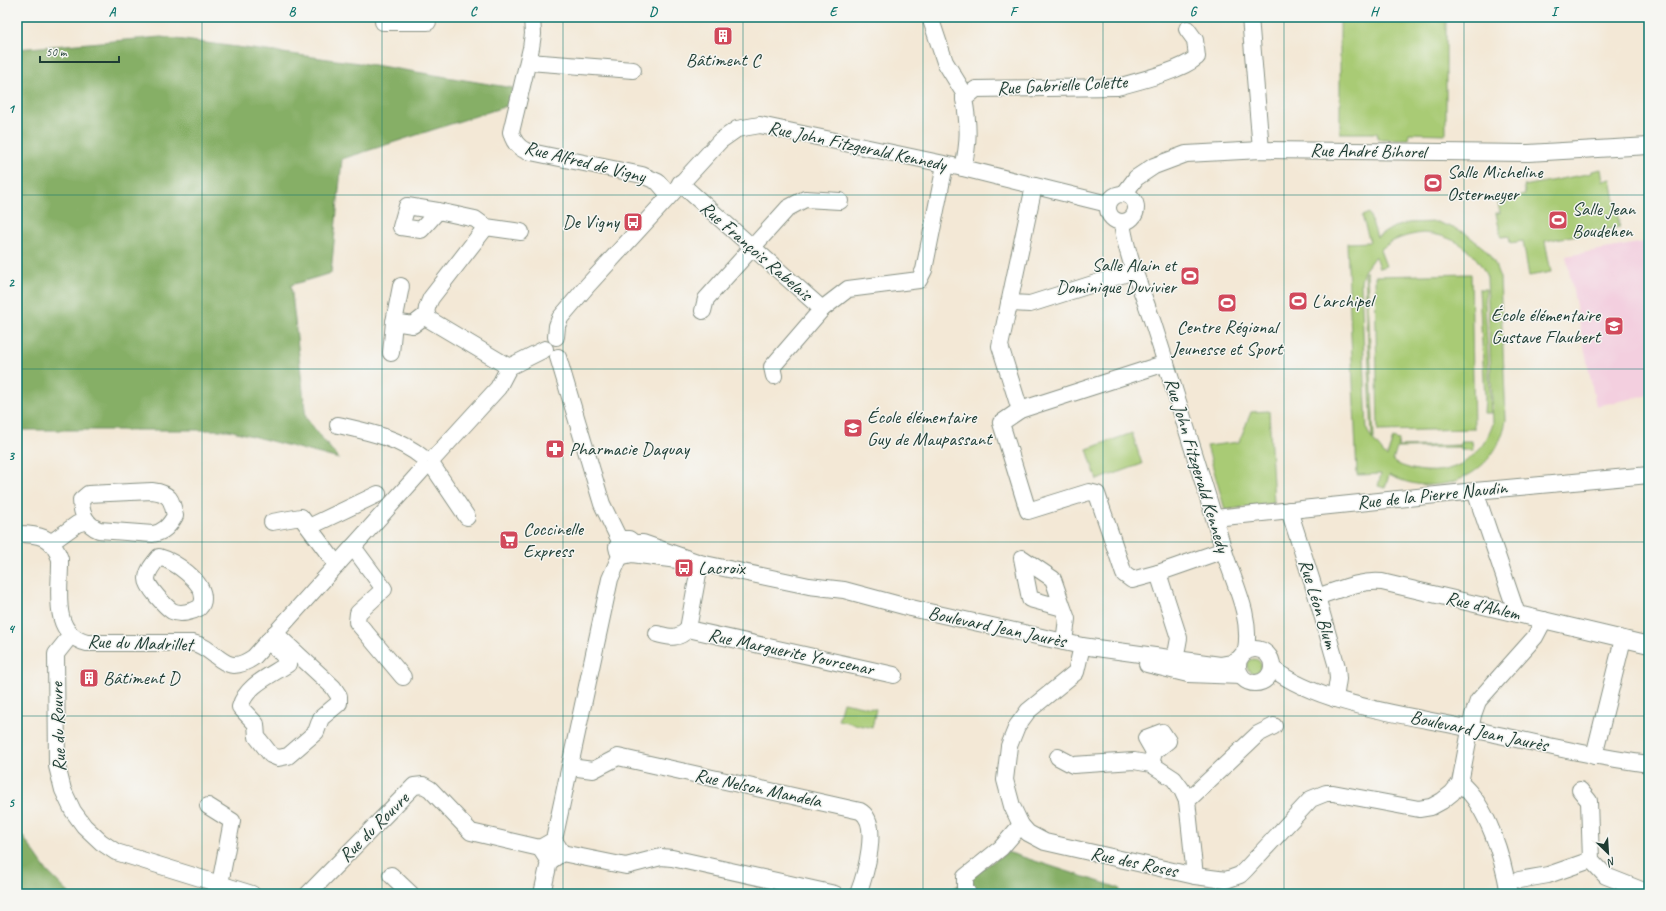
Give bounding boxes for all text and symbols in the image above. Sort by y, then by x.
text: A [109,4,117,20]
text: B [289,4,297,20]
text: C [470,4,478,20]
text: D [649,4,658,20]
text: E [830,4,839,20]
text: F [1010,4,1019,20]
text: G [1190,4,1198,20]
text: H [1370,4,1380,20]
text: I [1551,4,1560,20]
building icon: Bâtiment C [712,25,734,47]
scale bar [40,38,119,64]
text: 50 m [46,44,68,60]
place label: Bâtiment C [686,48,762,72]
street label: Rue Gabrielle Colette [996,70,1130,100]
text: 1 [8,101,16,117]
street label: Rue John Fitzgerald Kennedy [766,115,950,177]
street label: Rue Alfred de Vigny [522,135,649,189]
street label: Rue André Bihorel [1310,138,1430,164]
place label: Salle Micheline Ostermeyer [1447,160,1544,206]
sports icon: Salle Micheline Ostermeyer [1422,172,1444,194]
street label: Rue François Rabelais [695,196,819,308]
place label: Salle Jean Boudehen [1572,197,1637,243]
sports icon: Salle Jean Boudehen [1547,209,1569,231]
place label: De Vigny [562,210,621,234]
bus stop icon: De Vigny [622,211,644,233]
place label: Salle Alain et Dominique Duvivier [1056,253,1178,299]
sports icon: Salle Alain et Dominique Duvivier [1179,265,1201,287]
text: 2 [8,275,15,291]
place label: L'archipel [1312,289,1377,313]
sports icon: L'archipel [1287,290,1309,312]
sports icon: Centre Régional Jeunesse et Sport [1216,292,1238,314]
place label: École élémentaire Gustave Flaubert [1491,303,1602,349]
place label: Centre Régional Jeunesse et Sport [1171,315,1284,361]
school or university icon: École élémentaire Gustave Flaubert [1603,315,1625,337]
street label: Rue John Fitzgerald Kennedy [1159,375,1235,557]
place label: École élémentaire Guy de Maupassant [867,405,993,451]
school or university icon: École élémentaire Guy de Maupassant [842,417,864,439]
place label: Pharmacie Daquay [569,437,690,461]
pharmacy icon: Pharmacie Daquay [544,438,566,460]
text: 3 [8,448,15,464]
street label: Rue de la Pierre Naudin [1356,475,1509,515]
place label: Coccinelle Express [523,517,585,563]
supermarket icon: Coccinelle Express [498,529,520,551]
place label: Lacroix [698,556,746,580]
street label: Rue Léon Blum [1293,556,1343,653]
bus stop icon: Lacroix [673,557,695,579]
street label: Rue d'Ahlem [1444,586,1524,626]
street label: Boulevard Jean Jaurès [926,601,1070,654]
text: 4 [8,621,16,637]
street label: Rue Marguerite Yourcenar [706,623,877,681]
street label: Rue du Madrillet [87,629,196,657]
place label: Bâtiment D [103,666,181,690]
building icon: Bâtiment D [78,667,100,689]
street label: Rue du Rouvre [44,680,72,772]
street label: Boulevard Jean Jaurès [1408,705,1552,758]
street label: Rue Nelson Mandela [692,763,825,813]
street label: Rue du Rouvre [334,786,415,867]
text: 5 [8,795,15,811]
north arrow [1588,833,1628,873]
street label: Rue des Roses [1088,841,1182,883]
text: N [1604,854,1618,871]

